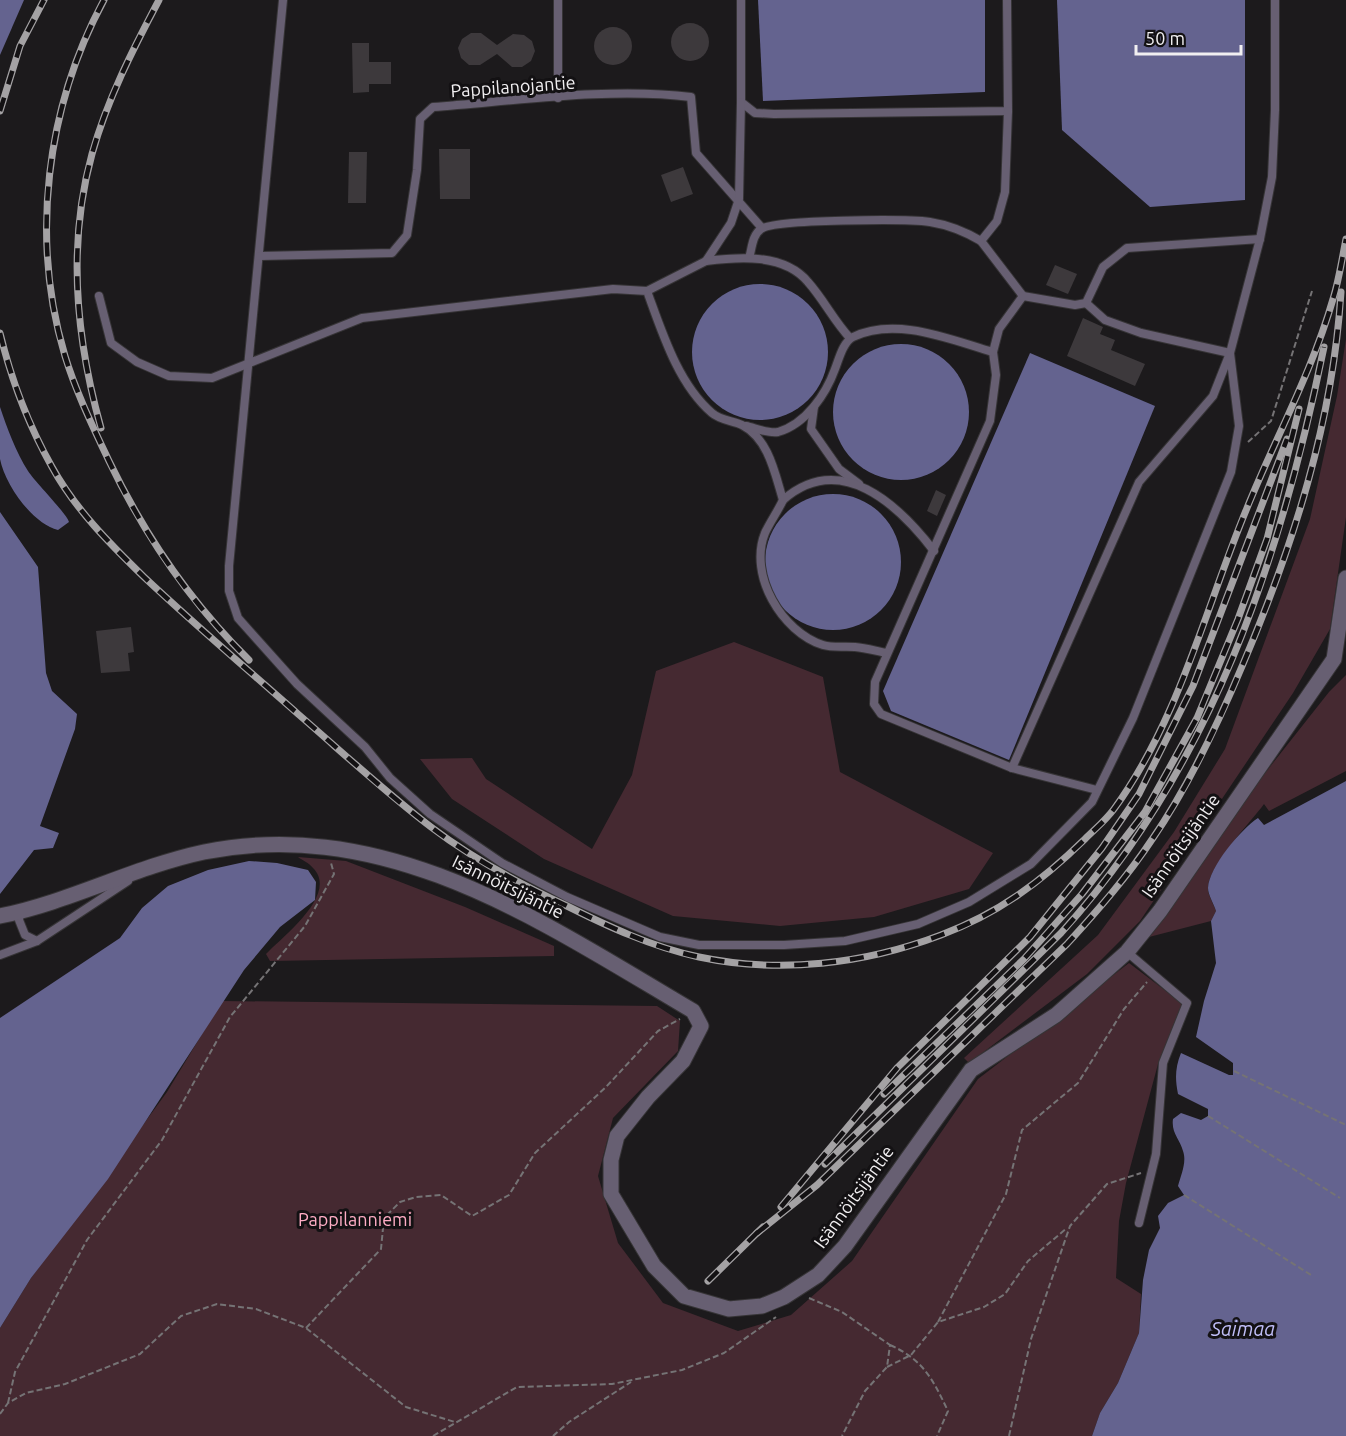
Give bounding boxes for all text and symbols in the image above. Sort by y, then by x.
scale bar [1136,18,1241,56]
text: 50 m [1145,28,1185,48]
street label: Pappilanojantie [450,72,576,100]
street label: Isännöitsijäntie [1137,790,1223,901]
street label: Isännöitsijäntie [449,850,568,922]
street label: Isännöitsijäntie [809,1141,897,1252]
park label: Pappilanniemi [298,1209,412,1229]
water label: Saimaa [1210,1317,1275,1340]

